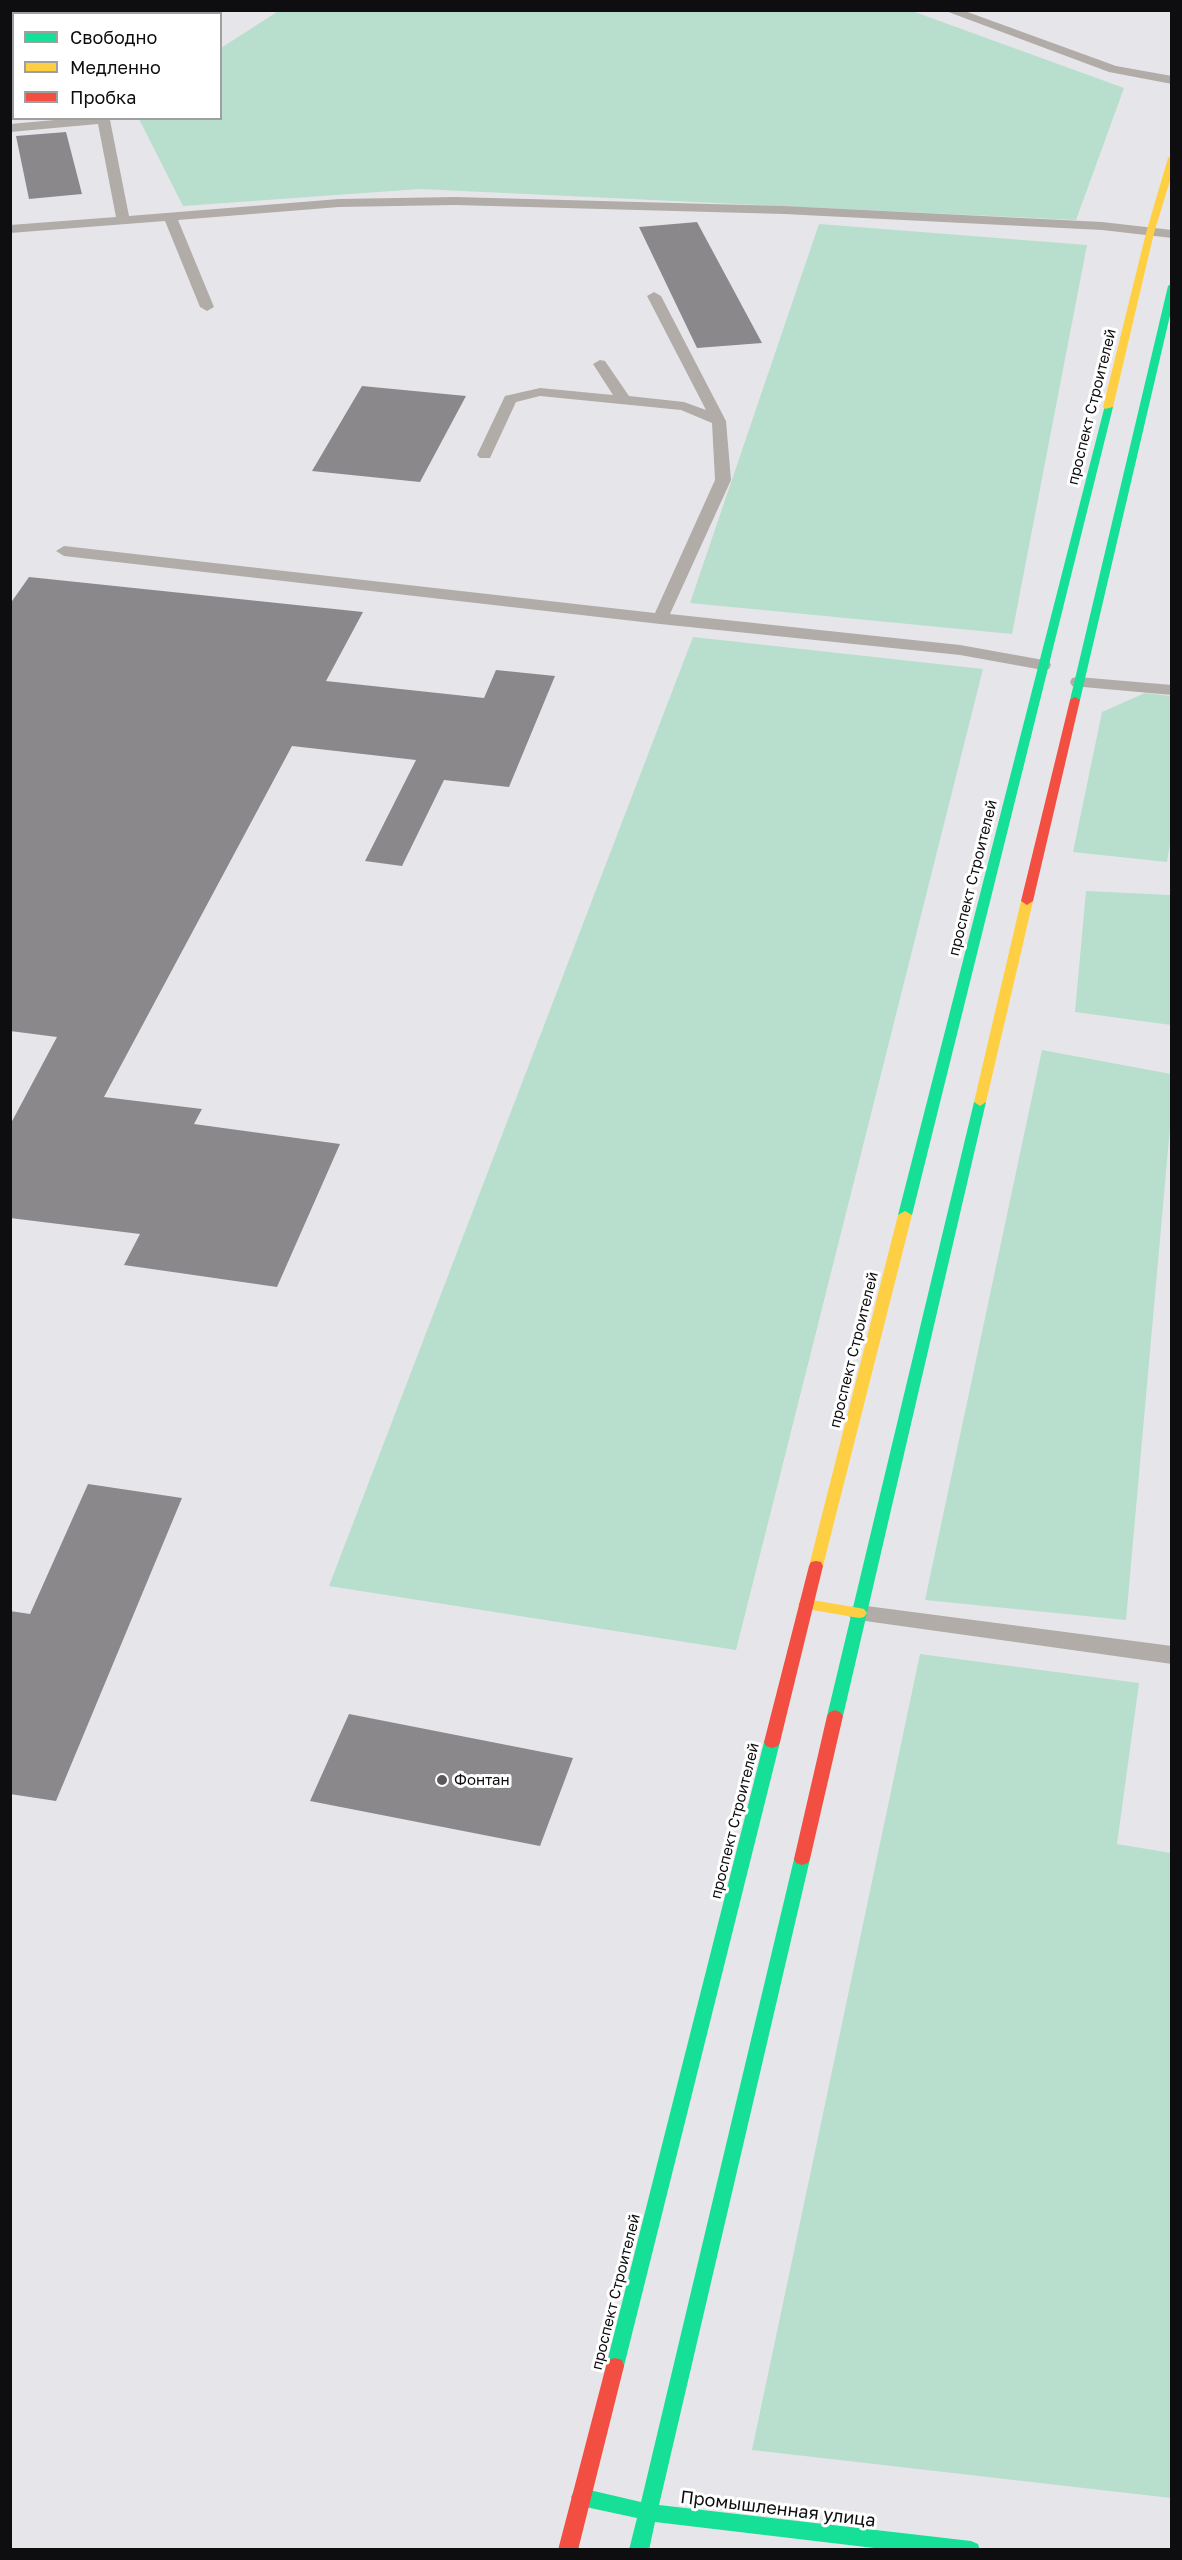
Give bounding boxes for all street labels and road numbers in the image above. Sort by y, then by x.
street label: проспект Строителей [1064,327,1120,487]
street label: проспект Строителей [945,798,1001,958]
street label: проспект Строителей [826,1270,882,1430]
street label: проспект Строителей [707,1741,763,1901]
street label: проспект Строителей [588,2212,644,2372]
street label: Промышленная улица [679,2486,877,2532]

